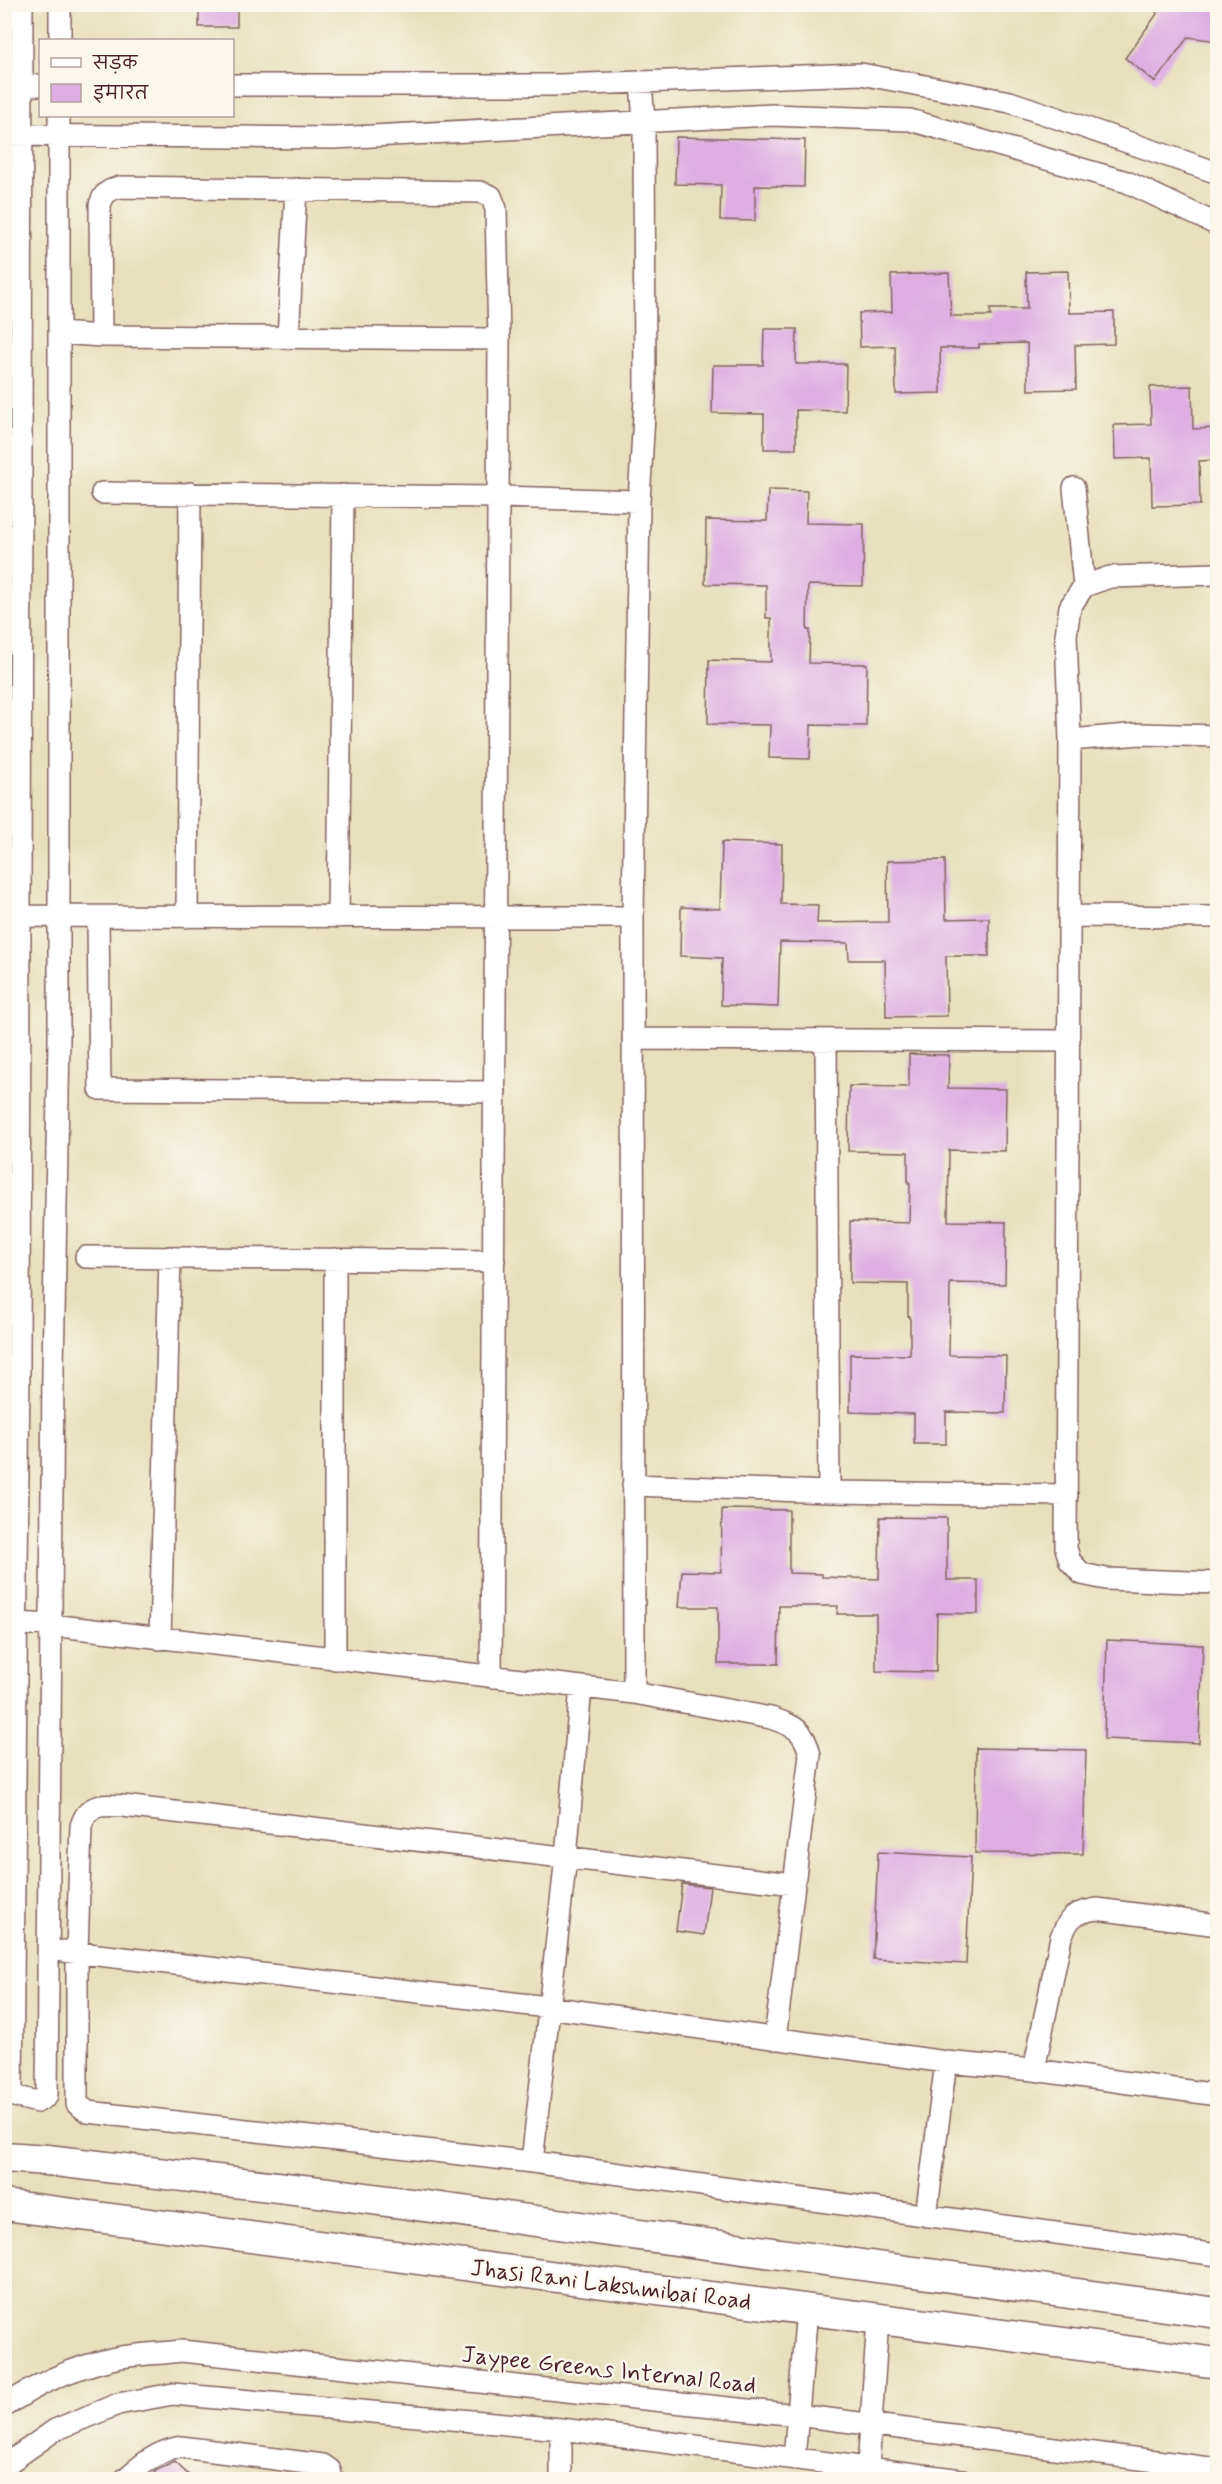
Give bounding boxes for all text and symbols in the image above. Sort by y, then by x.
legend [39,39,234,117]
text: सड़क [92,52,138,76]
text: इमारत [93,82,149,106]
street label: Jhasi Rani Lakshmibai Road [469,2253,753,2318]
street label: Jaypee Greens Internal Road [460,2340,758,2401]

